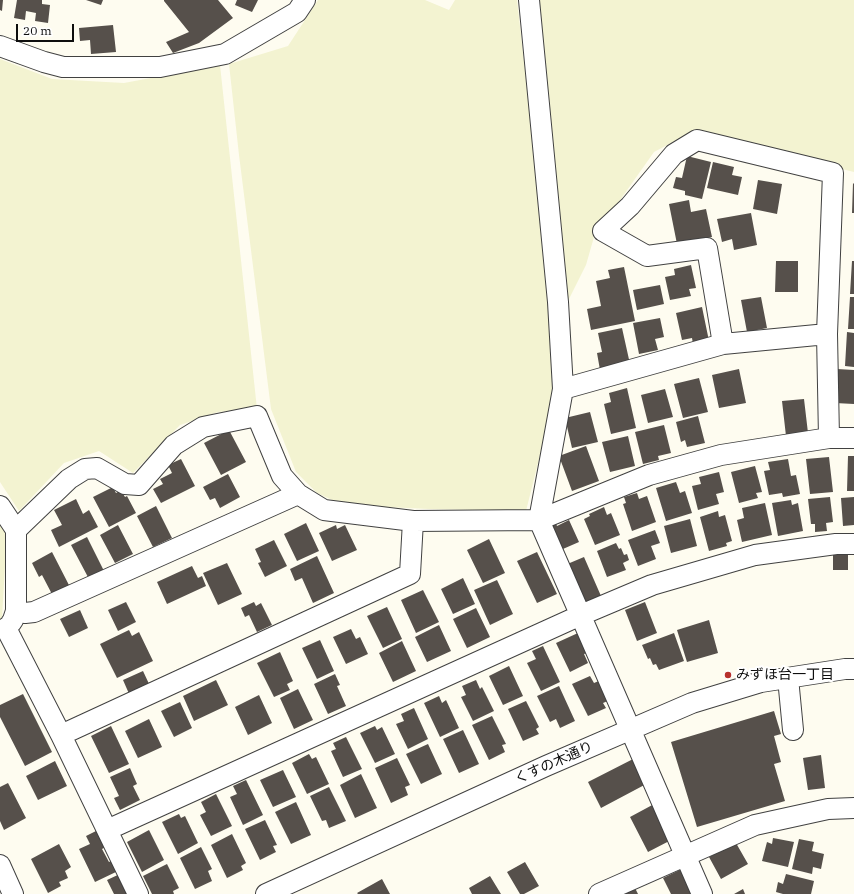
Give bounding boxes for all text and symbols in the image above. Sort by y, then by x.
scale bar [18,16,76,42]
text: 20 m [23,23,52,38]
place label: みずほ台一丁目 [736,667,834,683]
marker: みずほ台一丁目 [723,670,733,680]
street label: くすの木通り [512,738,596,788]

